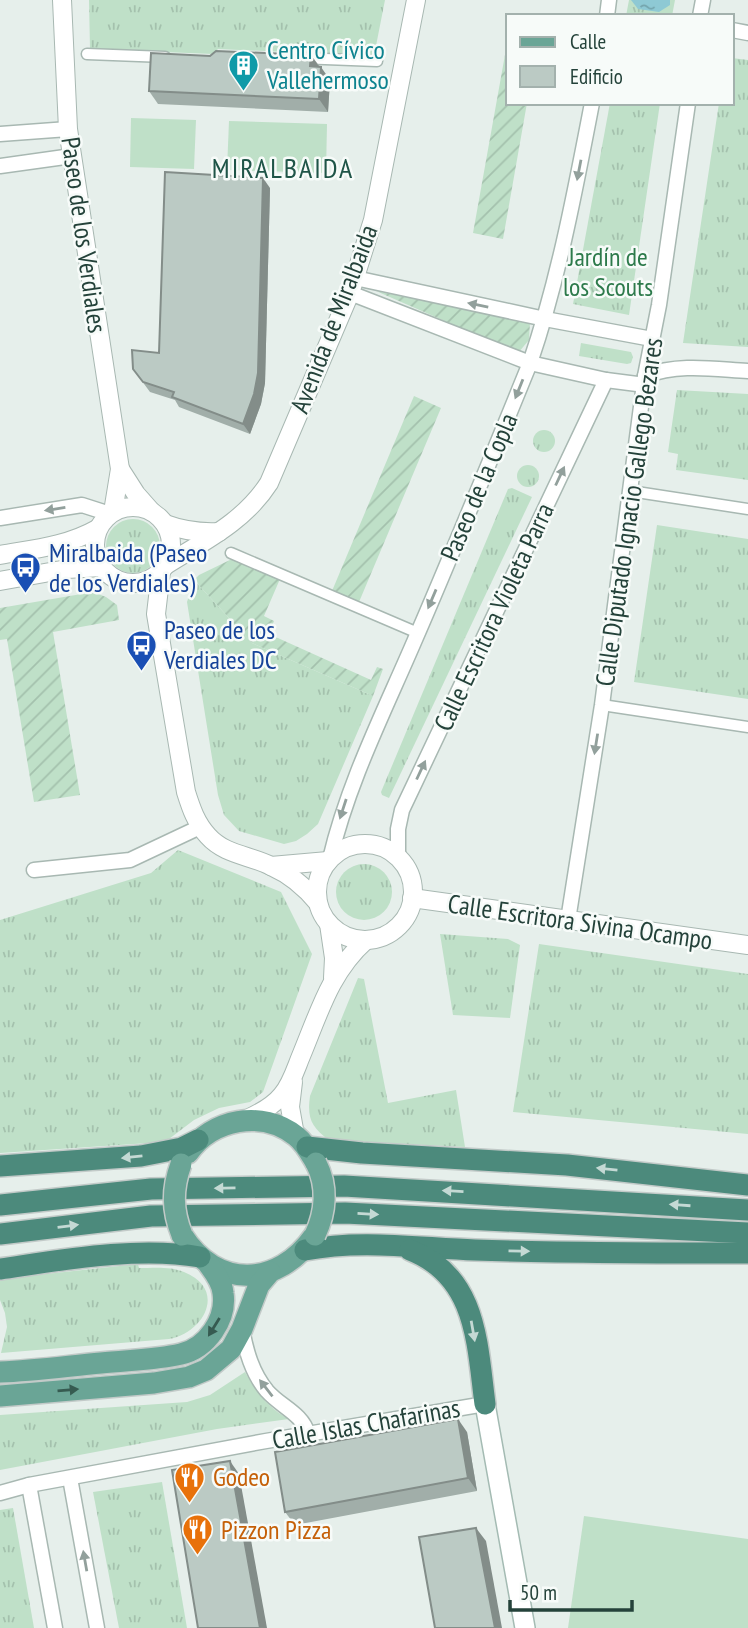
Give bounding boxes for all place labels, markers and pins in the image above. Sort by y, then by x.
place label: Centro Cívico Vallehermoso [266,33,389,96]
building icon: Centro Cívico Vallehermoso [227,48,261,92]
place label: Miralbaida (Paseo de los Verdiales) [49,536,207,599]
bus stop icon: Miralbaida (Paseo de los Verdiales) [9,551,43,595]
place label: Paseo de los Verdiales DC [163,613,277,676]
bus stop icon: Paseo de los Verdiales DC [124,628,158,672]
restaurant icon: Godeo [173,1460,207,1504]
place label: Godeo [213,1460,270,1493]
restaurant icon: Pizzon Pizza [181,1513,215,1557]
place label: Pizzon Pizza [221,1513,331,1546]

